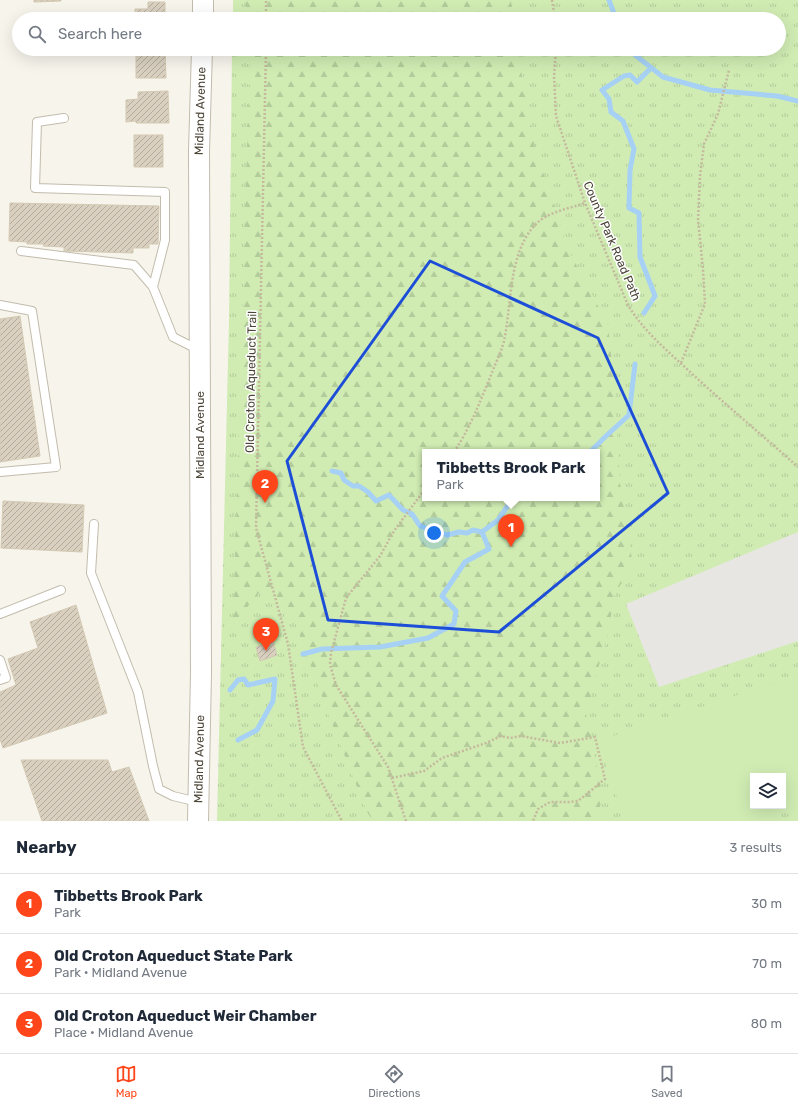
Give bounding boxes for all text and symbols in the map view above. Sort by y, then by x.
search box [12,12,786,56]
icon: search [26,23,48,45]
text: Search here [58,25,142,43]
street label: Midland Avenue [192,66,208,155]
street label: County Park Road Path [580,179,644,303]
street label: Old Croton Aqueduct Trail [243,311,259,453]
street label: Midland Avenue [193,391,207,479]
popup [422,449,600,501]
text: Tibbetts Brook Park [437,459,585,477]
pin: 2 [252,470,278,503]
text: Park [437,477,464,492]
pin: 1 [498,514,524,547]
your location [424,523,444,543]
pin: 3 [253,618,279,651]
street label: Midland Avenue [191,714,207,803]
map controls [750,773,786,809]
button: layers [750,773,786,809]
text: Nearby [16,837,77,857]
text: 3 results [730,840,782,855]
text: Tibbetts Brook Park [54,887,203,905]
text: 1 [26,896,32,911]
text: 30 m [751,896,782,911]
text: Park [54,905,81,920]
text: Old Croton Aqueduct State Park [54,947,293,965]
text: 2 [25,956,33,971]
text: 70 m [752,956,782,971]
text: Park · Midland Avenue [54,965,187,980]
text: Old Croton Aqueduct Weir Chamber [54,1007,316,1025]
text: 3 [25,1016,33,1031]
text: 80 m [751,1016,782,1031]
text: Place · Midland Avenue [54,1025,193,1040]
tab: Map [115,1063,137,1100]
tab: Directions [368,1063,420,1100]
tab: Saved [651,1063,683,1100]

